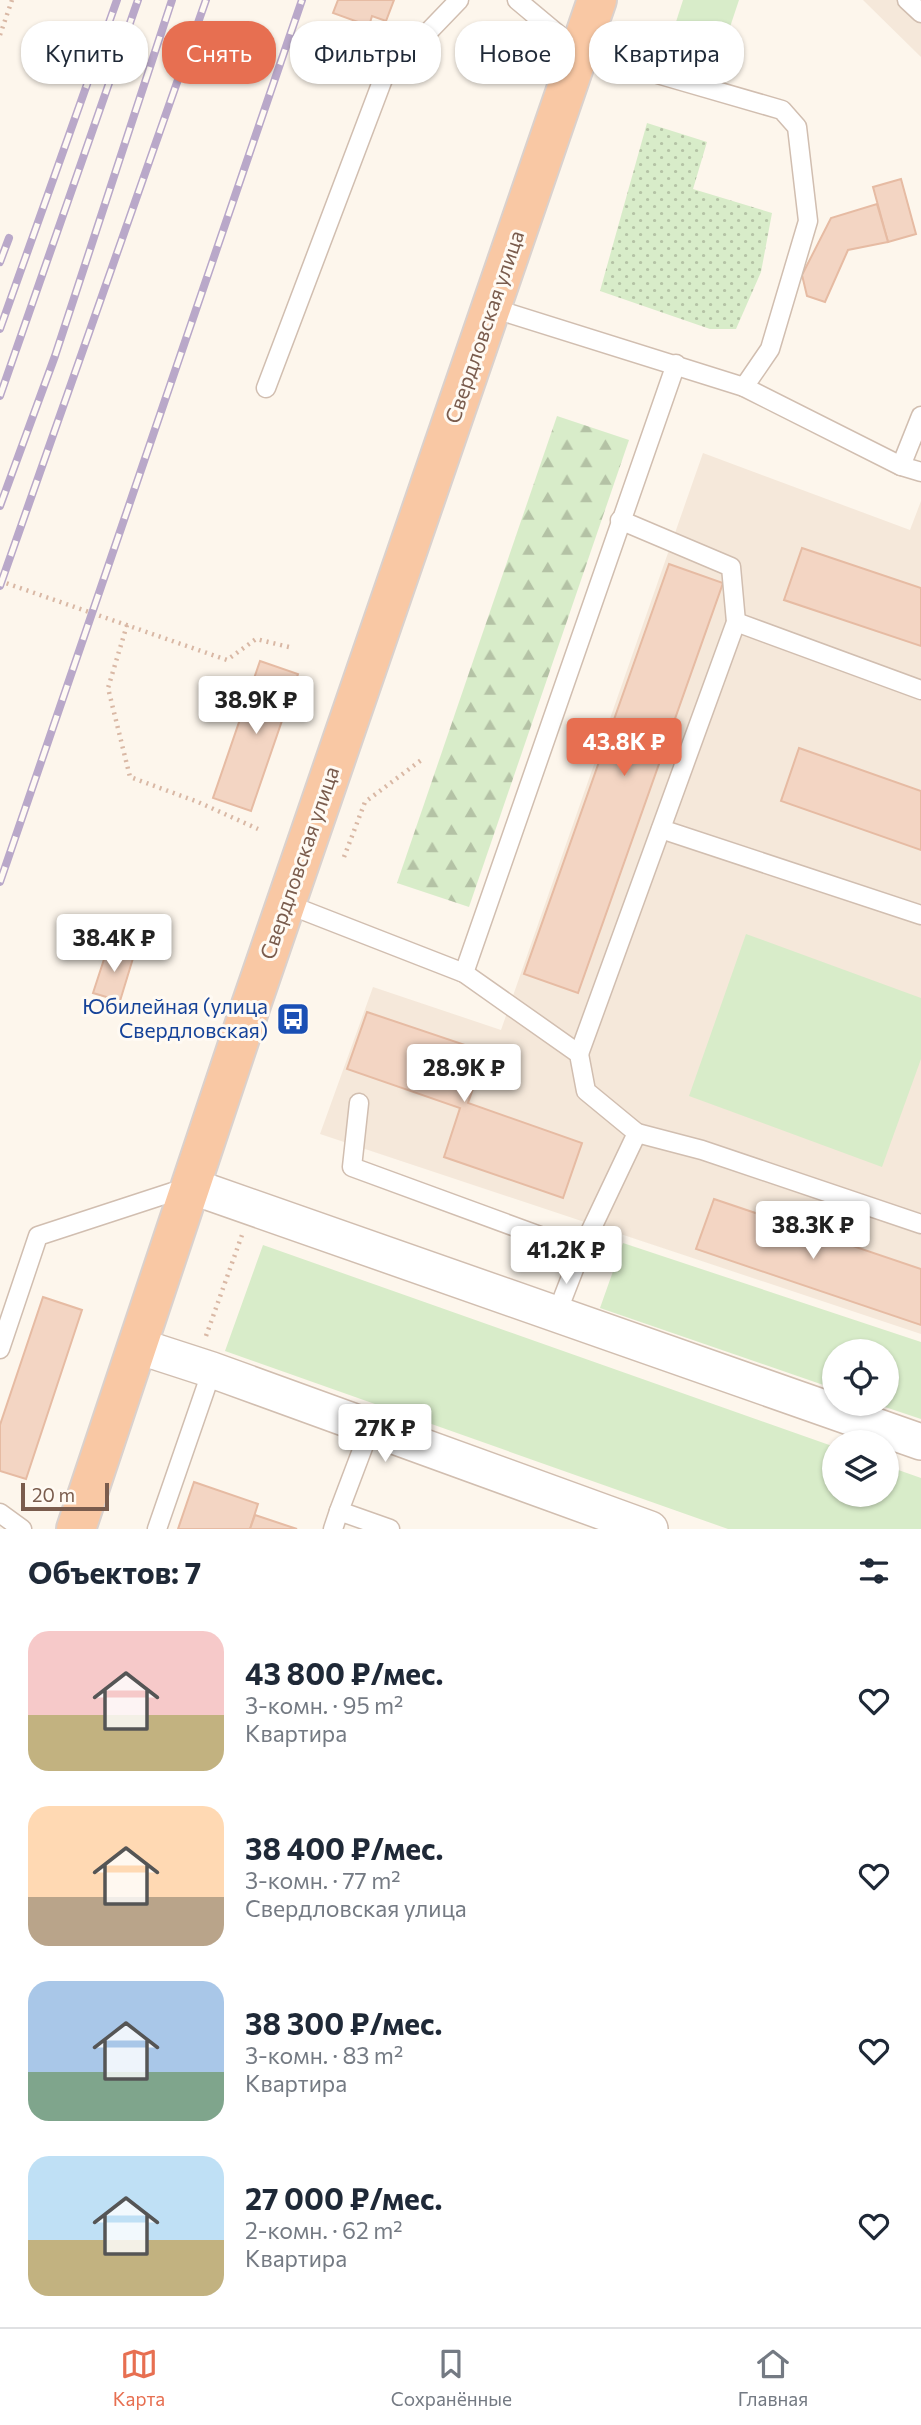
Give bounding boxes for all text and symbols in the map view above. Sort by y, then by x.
chip: Купить [21,21,148,84]
chip: Снять [162,21,276,84]
chip: Фильтры [290,21,441,84]
chip: Новое [455,21,575,84]
chip: Квартира [589,21,744,84]
street label: Свердловская улица [439,227,528,426]
pin: 38.9K ₽ [191,676,321,736]
text: 38.9K ₽ [215,685,297,713]
pin: 43.8K ₽ [559,718,689,778]
text: 43.8K ₽ [583,727,665,755]
street label: Свердловская улица [254,763,343,962]
pin: 38.4K ₽ [49,914,179,974]
text: 38.4K ₽ [73,923,155,951]
place label: Юбилейная (улица Свердловская) [82,993,268,1042]
bus stop icon: Юбилейная (улица Свердловская) [274,1000,312,1038]
pin: 28.9K ₽ [399,1044,529,1104]
text: 28.9K ₽ [423,1053,505,1081]
pin: 38.3K ₽ [748,1202,878,1261]
text: 38.3K ₽ [772,1210,854,1238]
pin: 41.2K ₽ [501,1226,631,1286]
text: 41.2K ₽ [527,1235,605,1263]
map controls [822,1339,899,1507]
button: locate [822,1339,899,1416]
pin: 27K ₽ [336,1404,434,1464]
text: 27K ₽ [354,1413,416,1441]
button: layers [822,1430,899,1507]
scale bar [21,1480,108,1512]
text: 20 m [32,1483,75,1506]
icon: filters [855,1552,893,1590]
text: Объектов: 7 [28,1553,201,1590]
text: 43 800 ₽/мес. [245,1654,443,1691]
icon: home [84,1659,168,1743]
icon: heart [855,1682,893,1720]
text: 3-комн. · 95 m² [245,1691,403,1719]
text: Квартира [245,1719,347,1747]
text: 38 400 ₽/мес. [245,1829,443,1866]
icon: home [84,1834,168,1918]
icon: heart [855,1857,893,1895]
text: 3-комн. · 77 m² [245,1866,400,1894]
text: Свердловская улица [245,1894,467,1922]
text: 38 300 ₽/мес. [245,2004,443,2041]
icon: home [84,2009,168,2093]
icon: heart [855,2032,893,2070]
text: 3-комн. · 83 m² [245,2041,403,2069]
text: Квартира [245,2069,347,2097]
text: 27 000 ₽/мес. [245,2179,442,2216]
icon: home [84,2184,168,2268]
icon: heart [855,2207,893,2245]
text: 2-комн. · 62 m² [245,2216,402,2244]
text: Квартира [245,2244,347,2272]
tab: Карта [113,2345,165,2410]
tab: Сохранённые [391,2345,512,2410]
tab: Главная [738,2345,808,2410]

